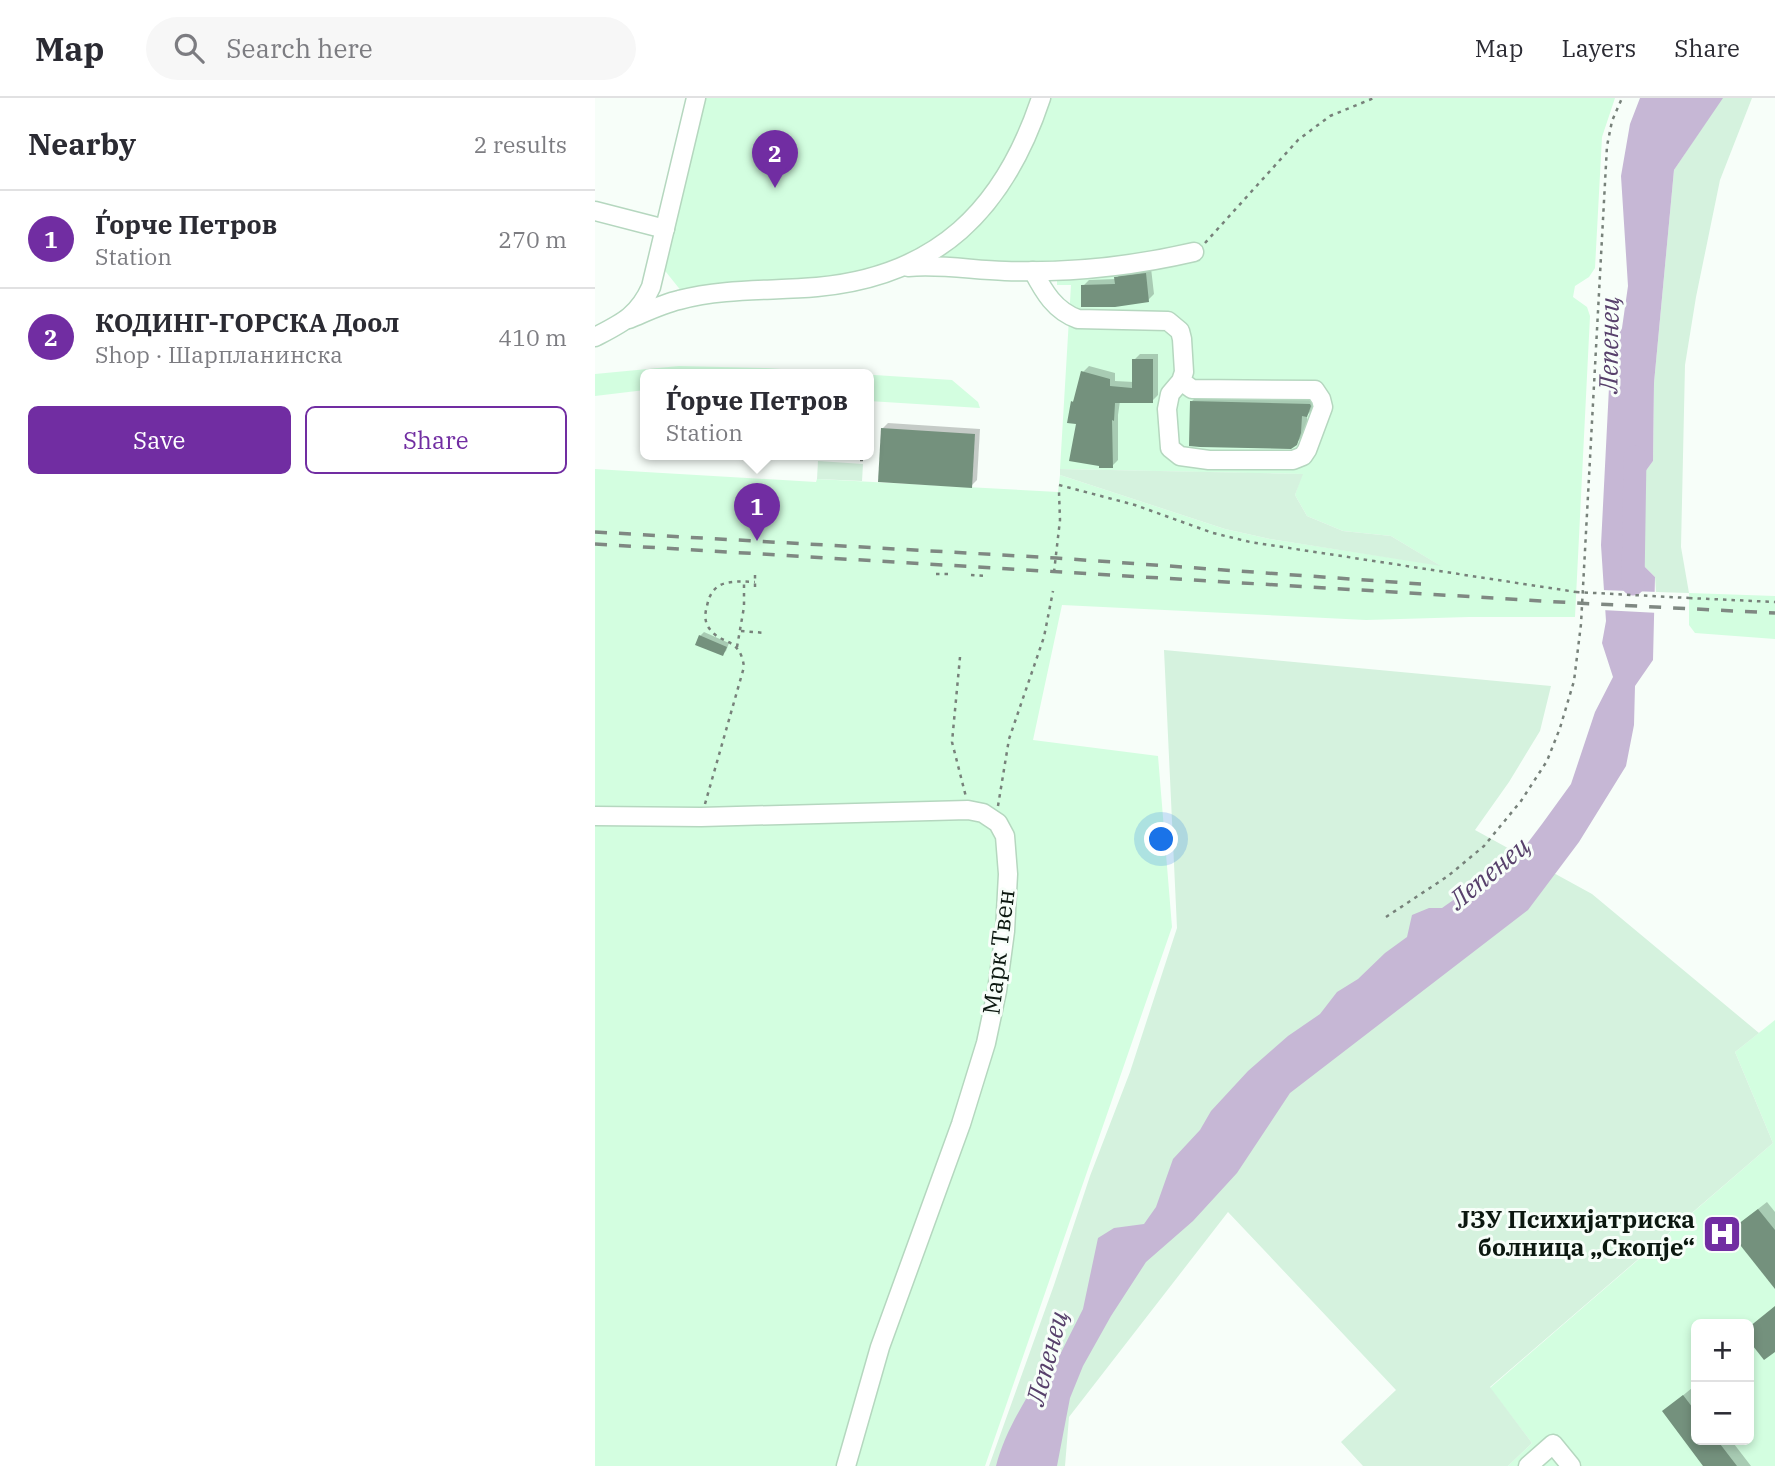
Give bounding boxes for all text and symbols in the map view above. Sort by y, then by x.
search box [146,17,636,80]
text: Map [35,27,104,70]
icon: search [170,29,208,67]
text: Search here [226,31,373,65]
text: Map [1475,32,1523,64]
text: Layers [1561,32,1636,64]
text: Share [1674,32,1740,64]
text: Nearby [28,124,136,163]
text: 2 results [474,129,567,159]
pin: 2 [752,130,798,188]
text: Ѓорче Петров [95,207,277,241]
text: 1 [44,224,58,254]
text: 270 m [498,224,567,254]
text: Station [95,241,172,271]
water label: Лепенец [1590,297,1626,395]
text: КОДИНГ-ГОРСКА Доол [95,305,399,339]
text: 2 [44,322,58,352]
text: 410 m [498,322,567,352]
text: Shop · Шарпланинска [95,339,343,369]
popup [640,369,874,460]
text: Ѓорче Петров [666,383,848,417]
button: Save [28,406,291,474]
button: Share [305,406,567,474]
text: Station [666,417,743,447]
pin: 1 [734,483,780,541]
your location [1144,822,1178,856]
water label: Лепенец [1439,828,1536,917]
street label: Марк Твен [974,888,1022,1016]
place label: ЈЗУ Психијатриска болница „Скопје“ [1458,1203,1695,1263]
hospital icon: ЈЗУ Психијатриска болница „Скопје“ [1701,1213,1743,1255]
water label: Лепенец [1017,1307,1075,1410]
map controls [1691,1319,1754,1445]
button: + [1691,1319,1754,1382]
button: − [1691,1382,1754,1445]

